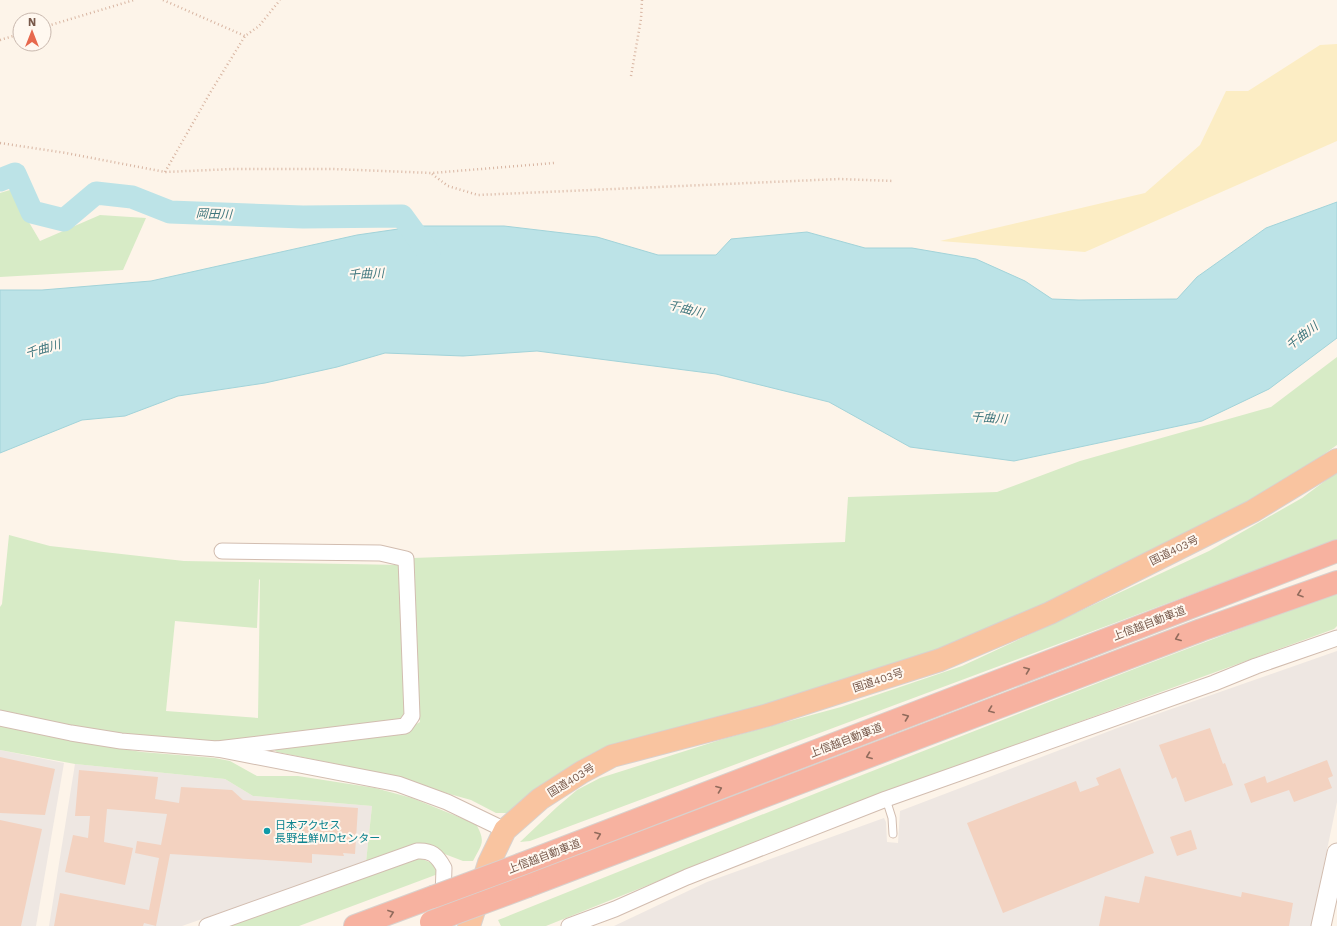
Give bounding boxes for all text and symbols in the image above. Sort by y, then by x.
north arrow [12,12,52,52]
text: N [28,16,36,29]
water label: 岡田川 [196,206,234,222]
water label: 千曲川 [348,266,386,282]
water label: 千曲川 [667,298,707,321]
water label: 千曲川 [1284,318,1322,353]
water label: 千曲川 [24,337,64,361]
water label: 千曲川 [971,410,1009,426]
street label: 国道403号 [1148,533,1201,568]
one-way arrow [1297,589,1304,598]
street label: 上信越自動車道 [1111,604,1187,643]
one-way arrow [1174,634,1181,642]
street label: 国道403号 [851,666,905,695]
one-way arrow [1024,667,1031,675]
one-way arrow [987,705,994,713]
one-way arrow [902,713,909,721]
street label: 上信越自動車道 [808,721,884,760]
one-way arrow [866,751,873,759]
street label: 国道403号 [545,761,597,800]
one-way arrow [716,785,723,793]
place label: 日本アクセス 長野生鮮MDセンター [275,819,380,845]
marker: 日本アクセス 長野生鮮MDセンター [262,826,272,836]
one-way arrow [594,832,601,840]
street label: 上信越自動車道 [506,837,582,876]
one-way arrow [388,909,395,917]

